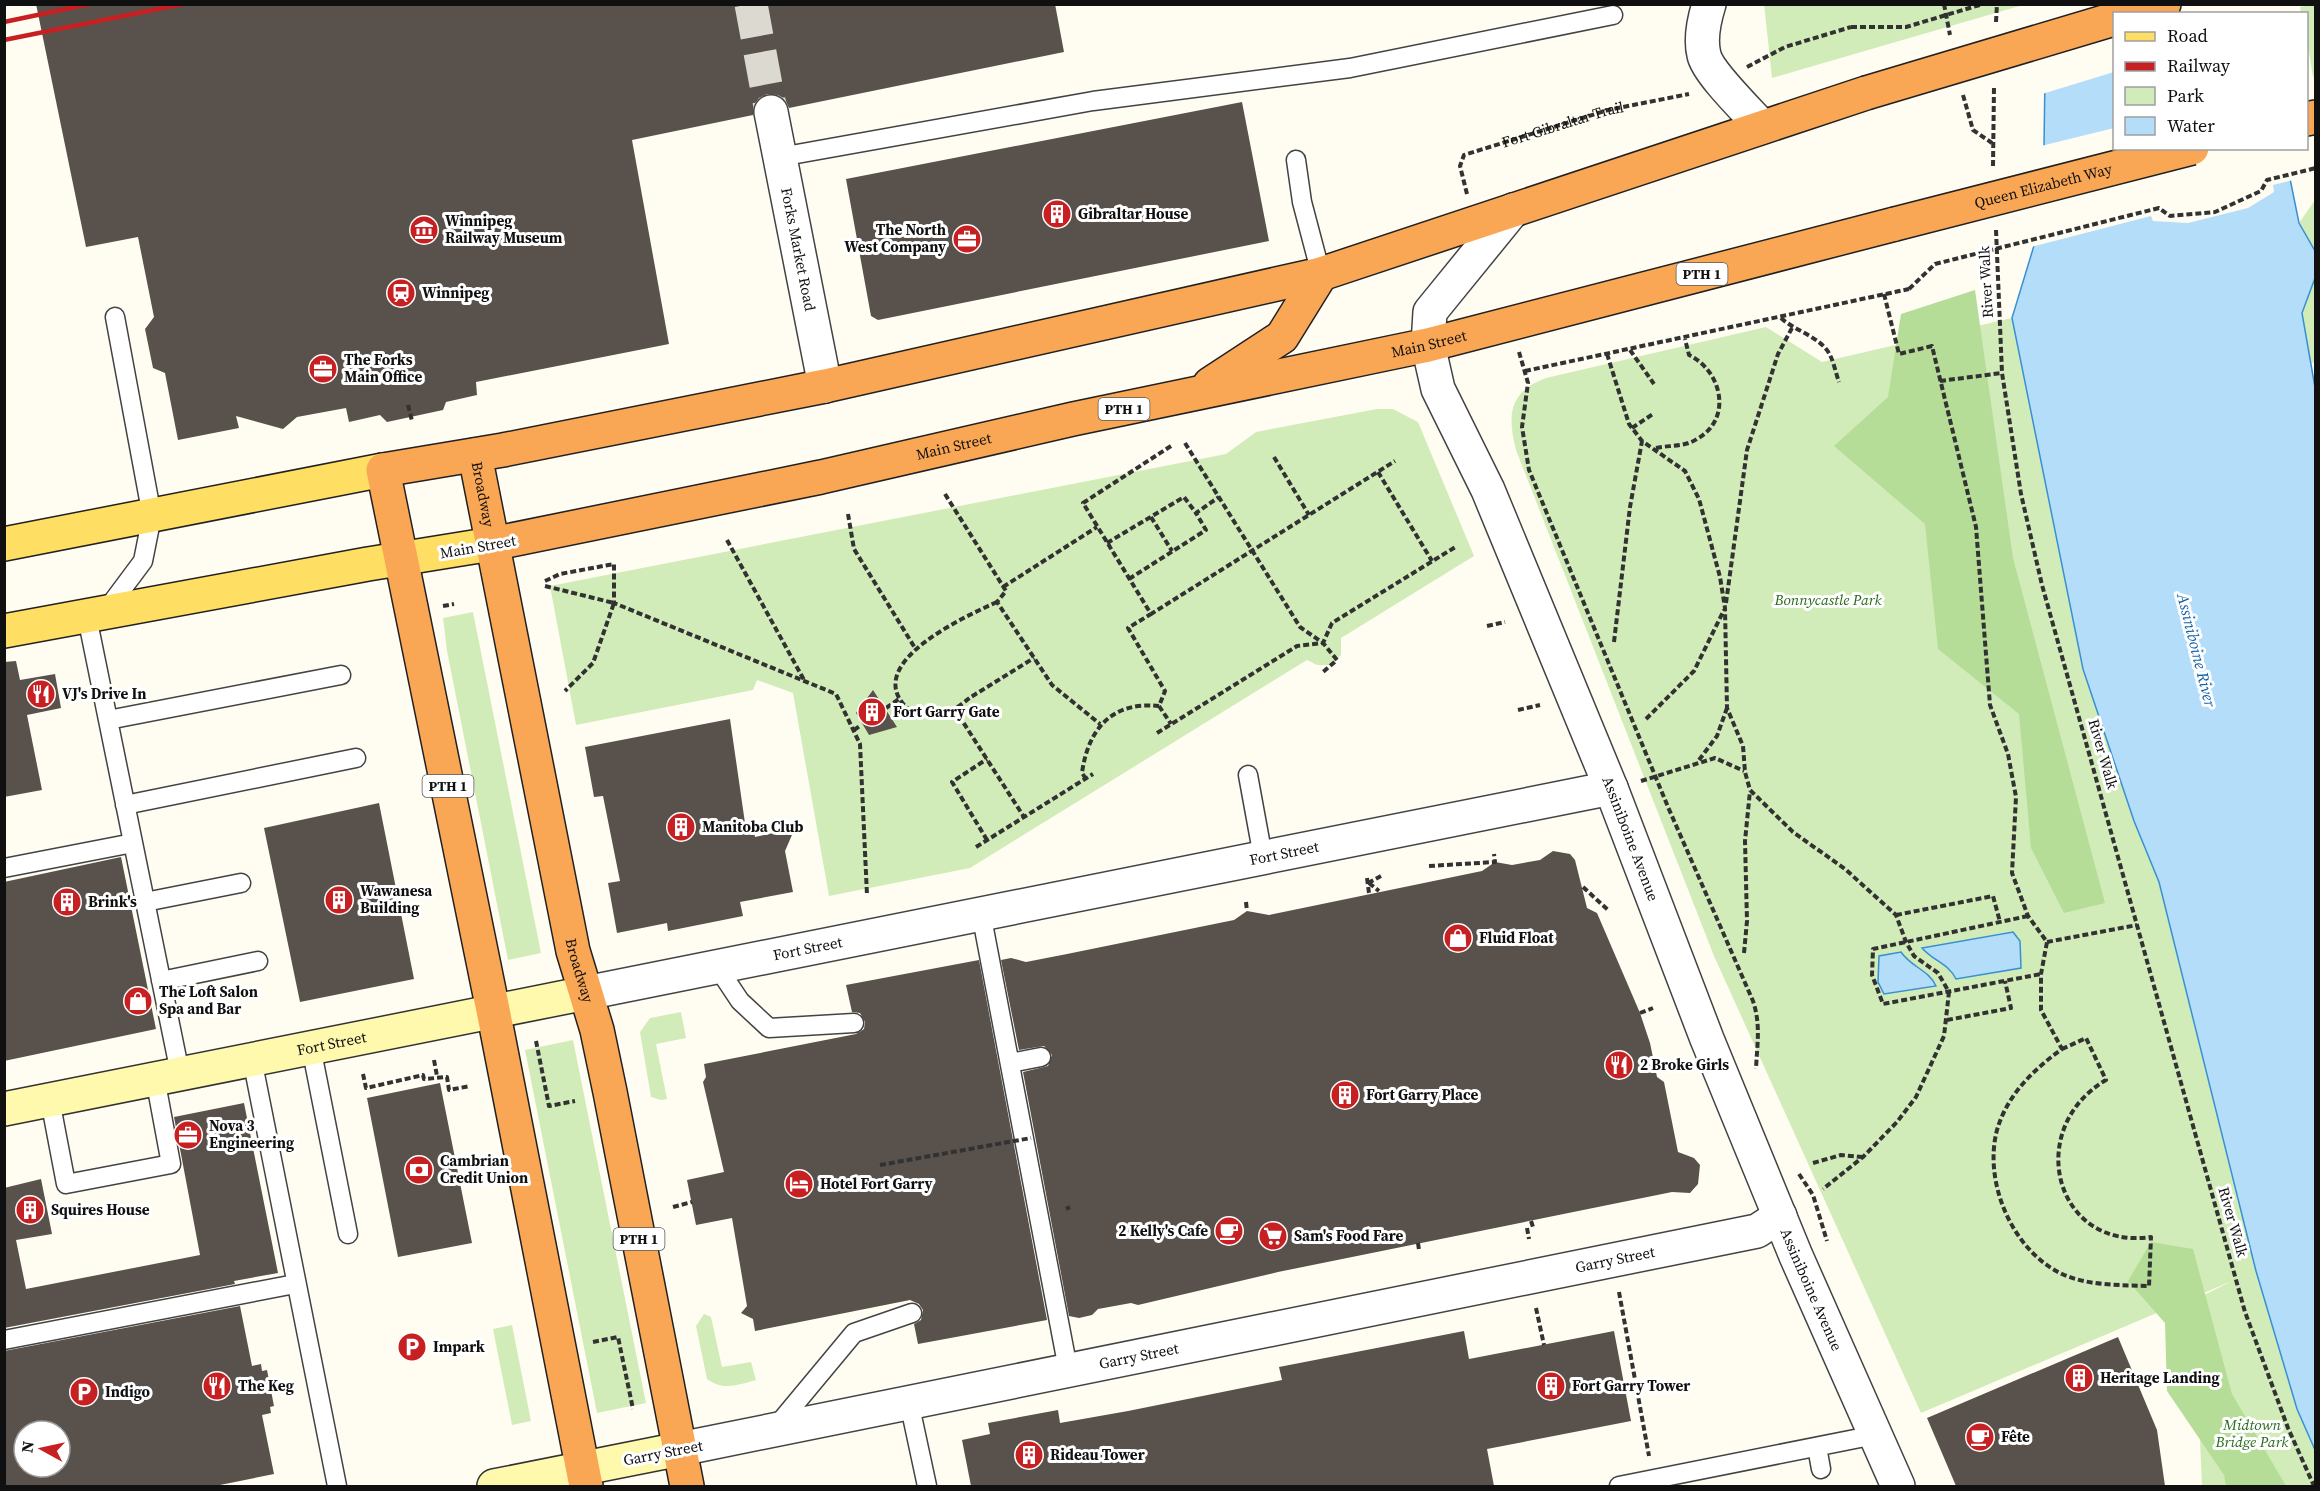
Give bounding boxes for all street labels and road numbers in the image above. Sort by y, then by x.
street label: Fort Gibraltar Trail [1499,96,1626,153]
street label: Queen Elizabeth Way [1972,158,2115,213]
street label: Forks Market Road [776,186,821,313]
street label: River Walk [1973,245,1998,319]
road number: PTH 1 [1676,263,1728,285]
street label: Main Street [1389,324,1469,362]
road number: PTH 1 [1098,398,1150,420]
street label: Main Street [914,427,994,465]
street label: Broadway [467,460,500,529]
street label: Main Street [438,529,518,564]
street label: River Walk [2083,716,2124,792]
street label: Assiniboine Avenue [1597,773,1664,904]
road number: PTH 1 [422,775,474,797]
street label: Fort Street [1248,836,1321,870]
street label: Fort Street [771,931,844,965]
street label: Broadway [561,936,599,1005]
street label: Fort Street [295,1026,368,1060]
street label: River Walk [2213,1184,2254,1260]
street label: Assiniboine Avenue [1776,1225,1848,1354]
road number: PTH 1 [614,1228,664,1250]
street label: Garry Street [1573,1241,1657,1278]
street label: Garry Street [1097,1337,1180,1374]
street label: Garry Street [621,1434,705,1471]

